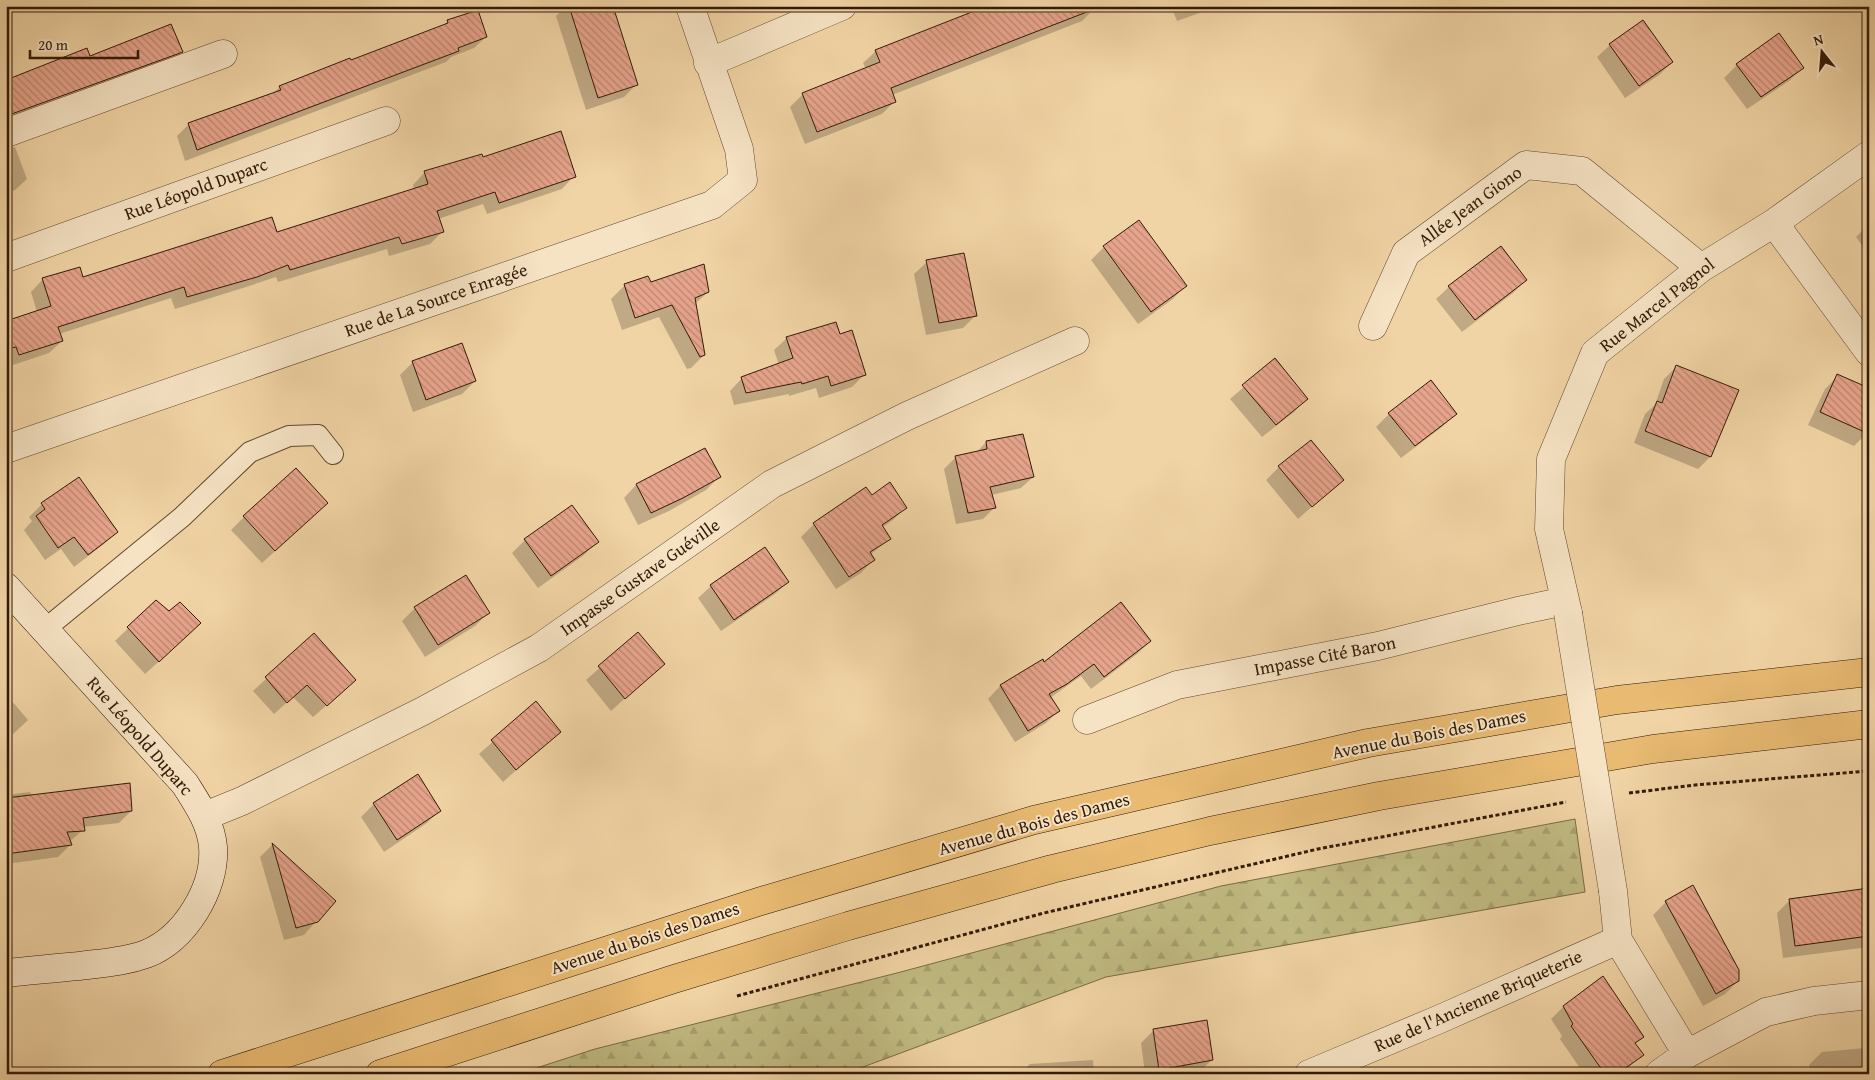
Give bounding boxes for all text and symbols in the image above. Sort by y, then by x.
scale bar [30,28,138,60]
north arrow [1798,28,1848,78]
text: N [1811,28,1826,50]
text: 20 m [38,34,69,55]
street label: Rue Léopold Duparc [121,150,271,227]
street label: Allée Jean Giono [1412,159,1527,253]
street label: Rue Marcel Pagnol [1593,251,1720,358]
street label: Rue de La Source Enragée [341,256,531,344]
street label: Impasse Gustave Guéville [554,511,725,642]
street label: Impasse Cité Baron [1252,629,1398,682]
street label: Rue Léopold Duparc [81,670,200,801]
street label: Avenue du Bois des Dames [1330,701,1528,766]
street label: Avenue du Bois des Dames [935,785,1133,862]
street label: Avenue du Bois des Dames [547,894,743,981]
street label: Rue de l'Ancienne Briqueterie [1369,942,1586,1059]

